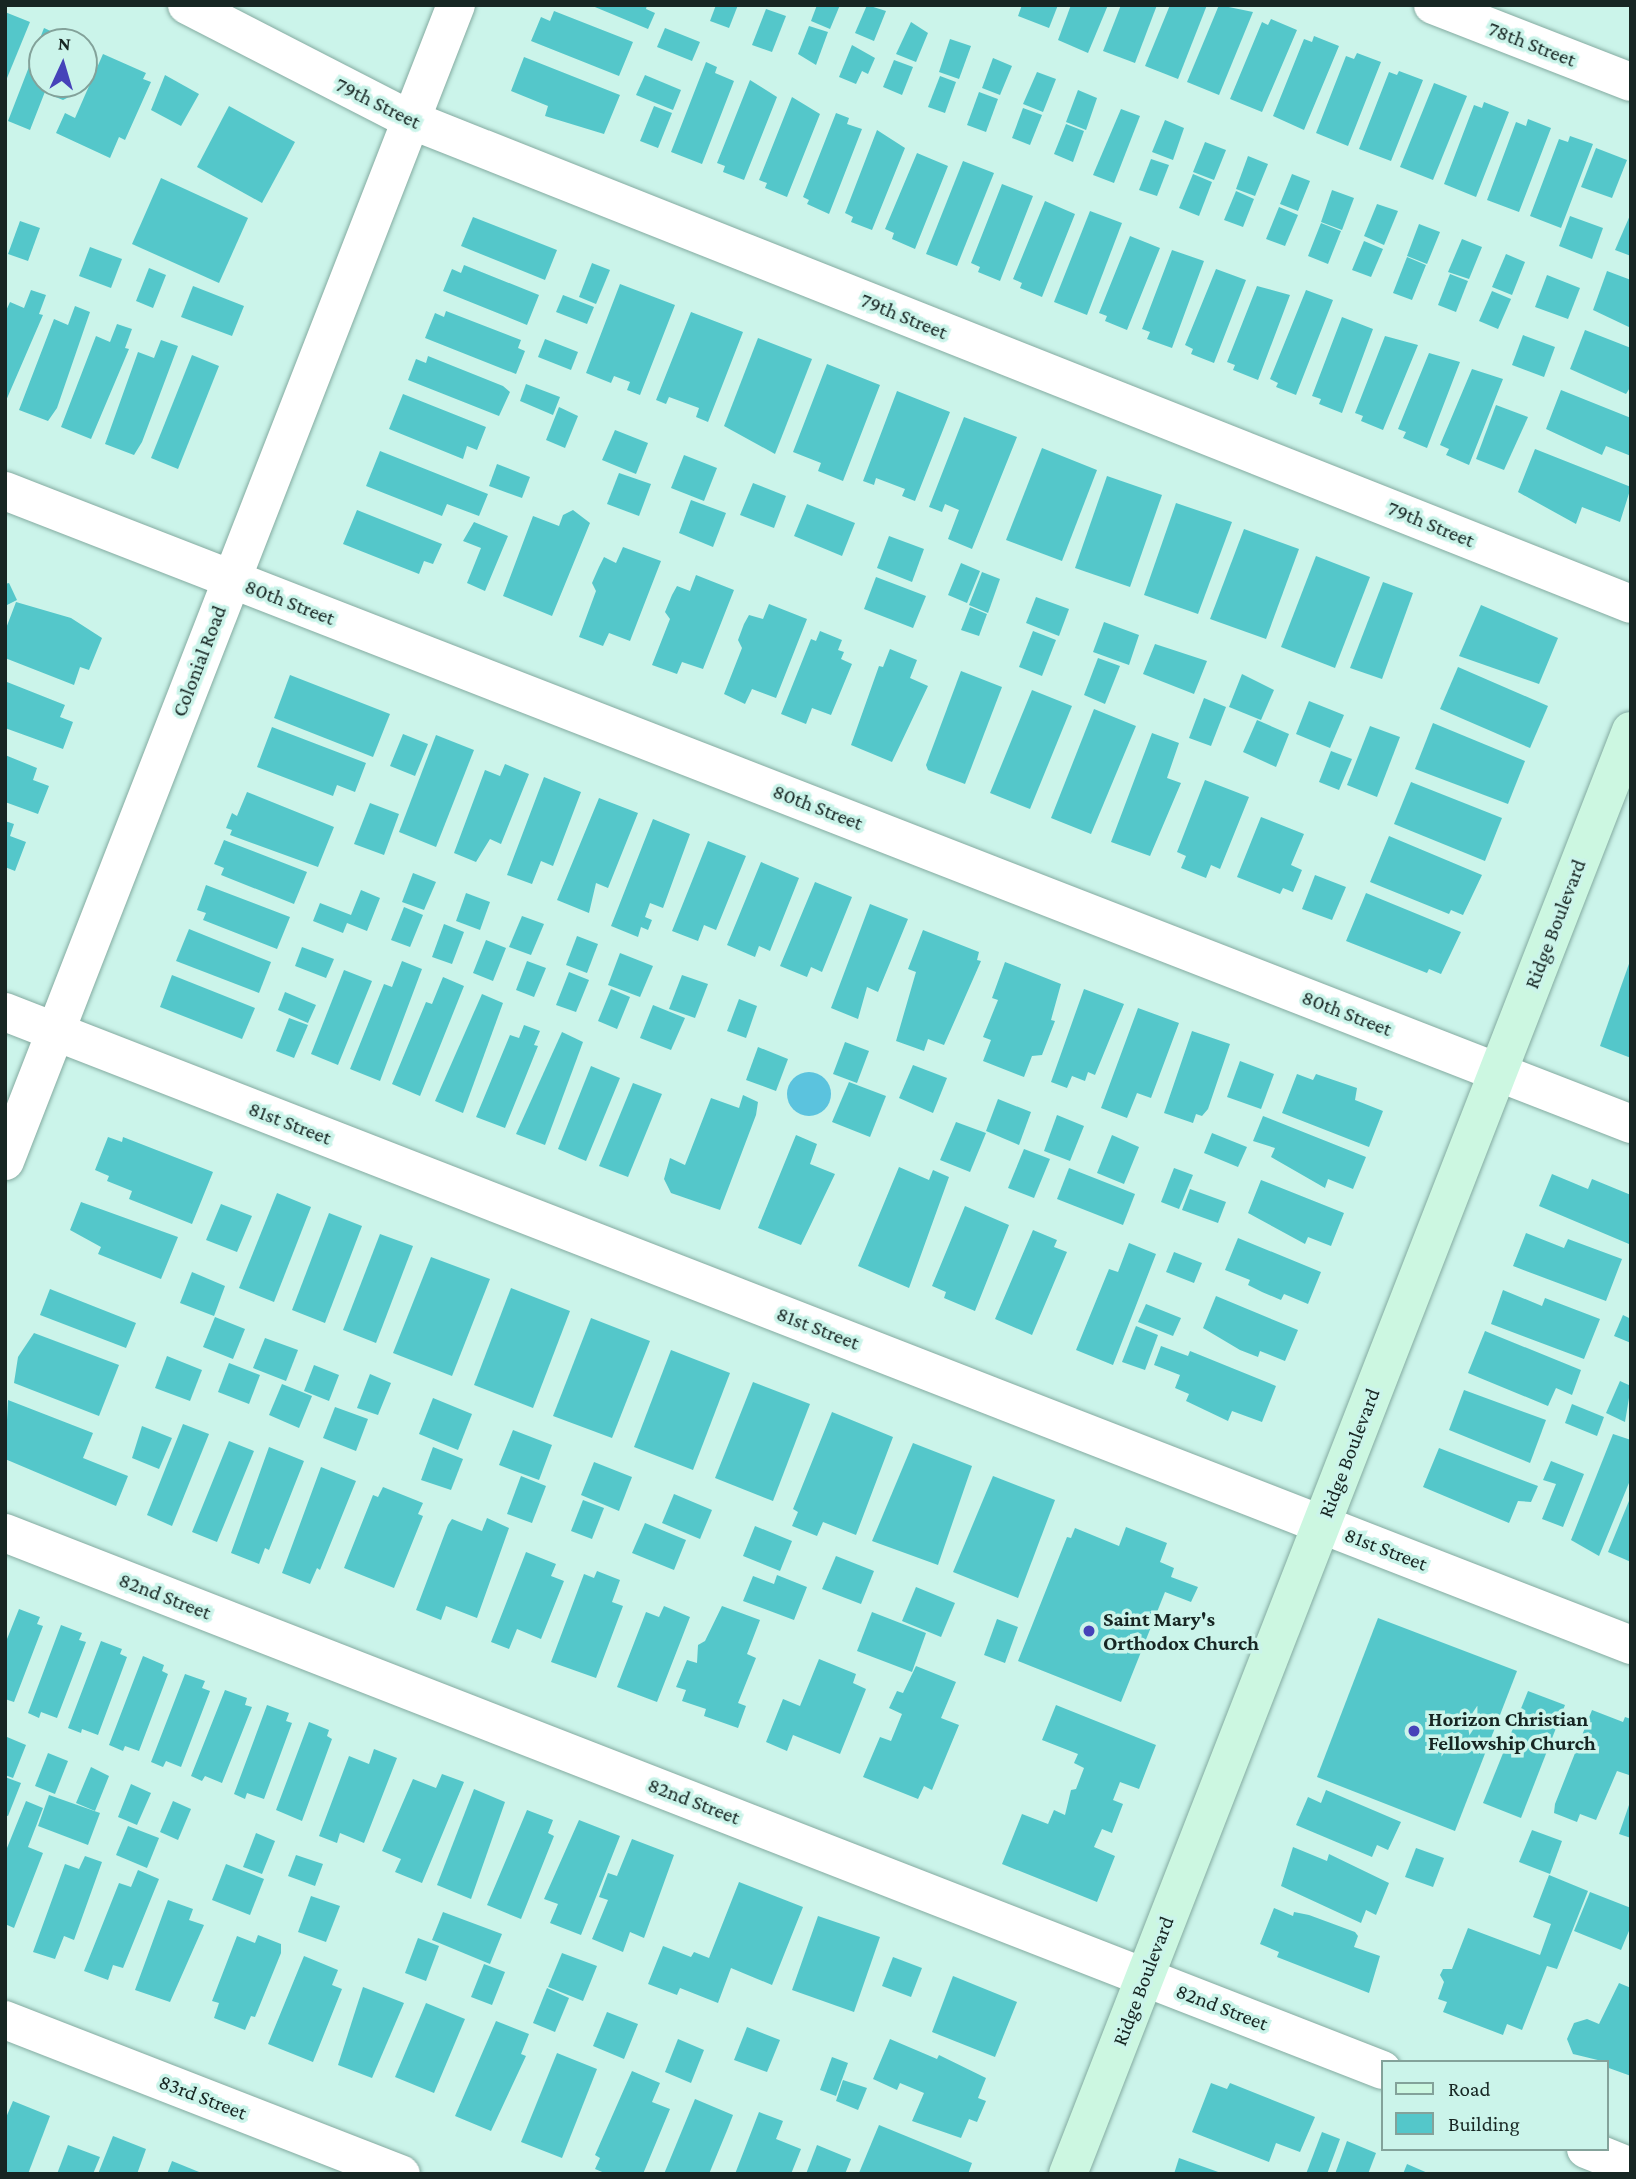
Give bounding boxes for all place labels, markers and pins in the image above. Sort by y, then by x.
place label: Saint Mary's Orthodox Church [1103,1606,1259,1656]
marker: Saint Mary's Orthodox Church [1081,1623,1097,1639]
place label: Horizon Christian Fellowship Church [1428,1706,1596,1756]
marker: Horizon Christian Fellowship Church [1406,1723,1422,1739]

